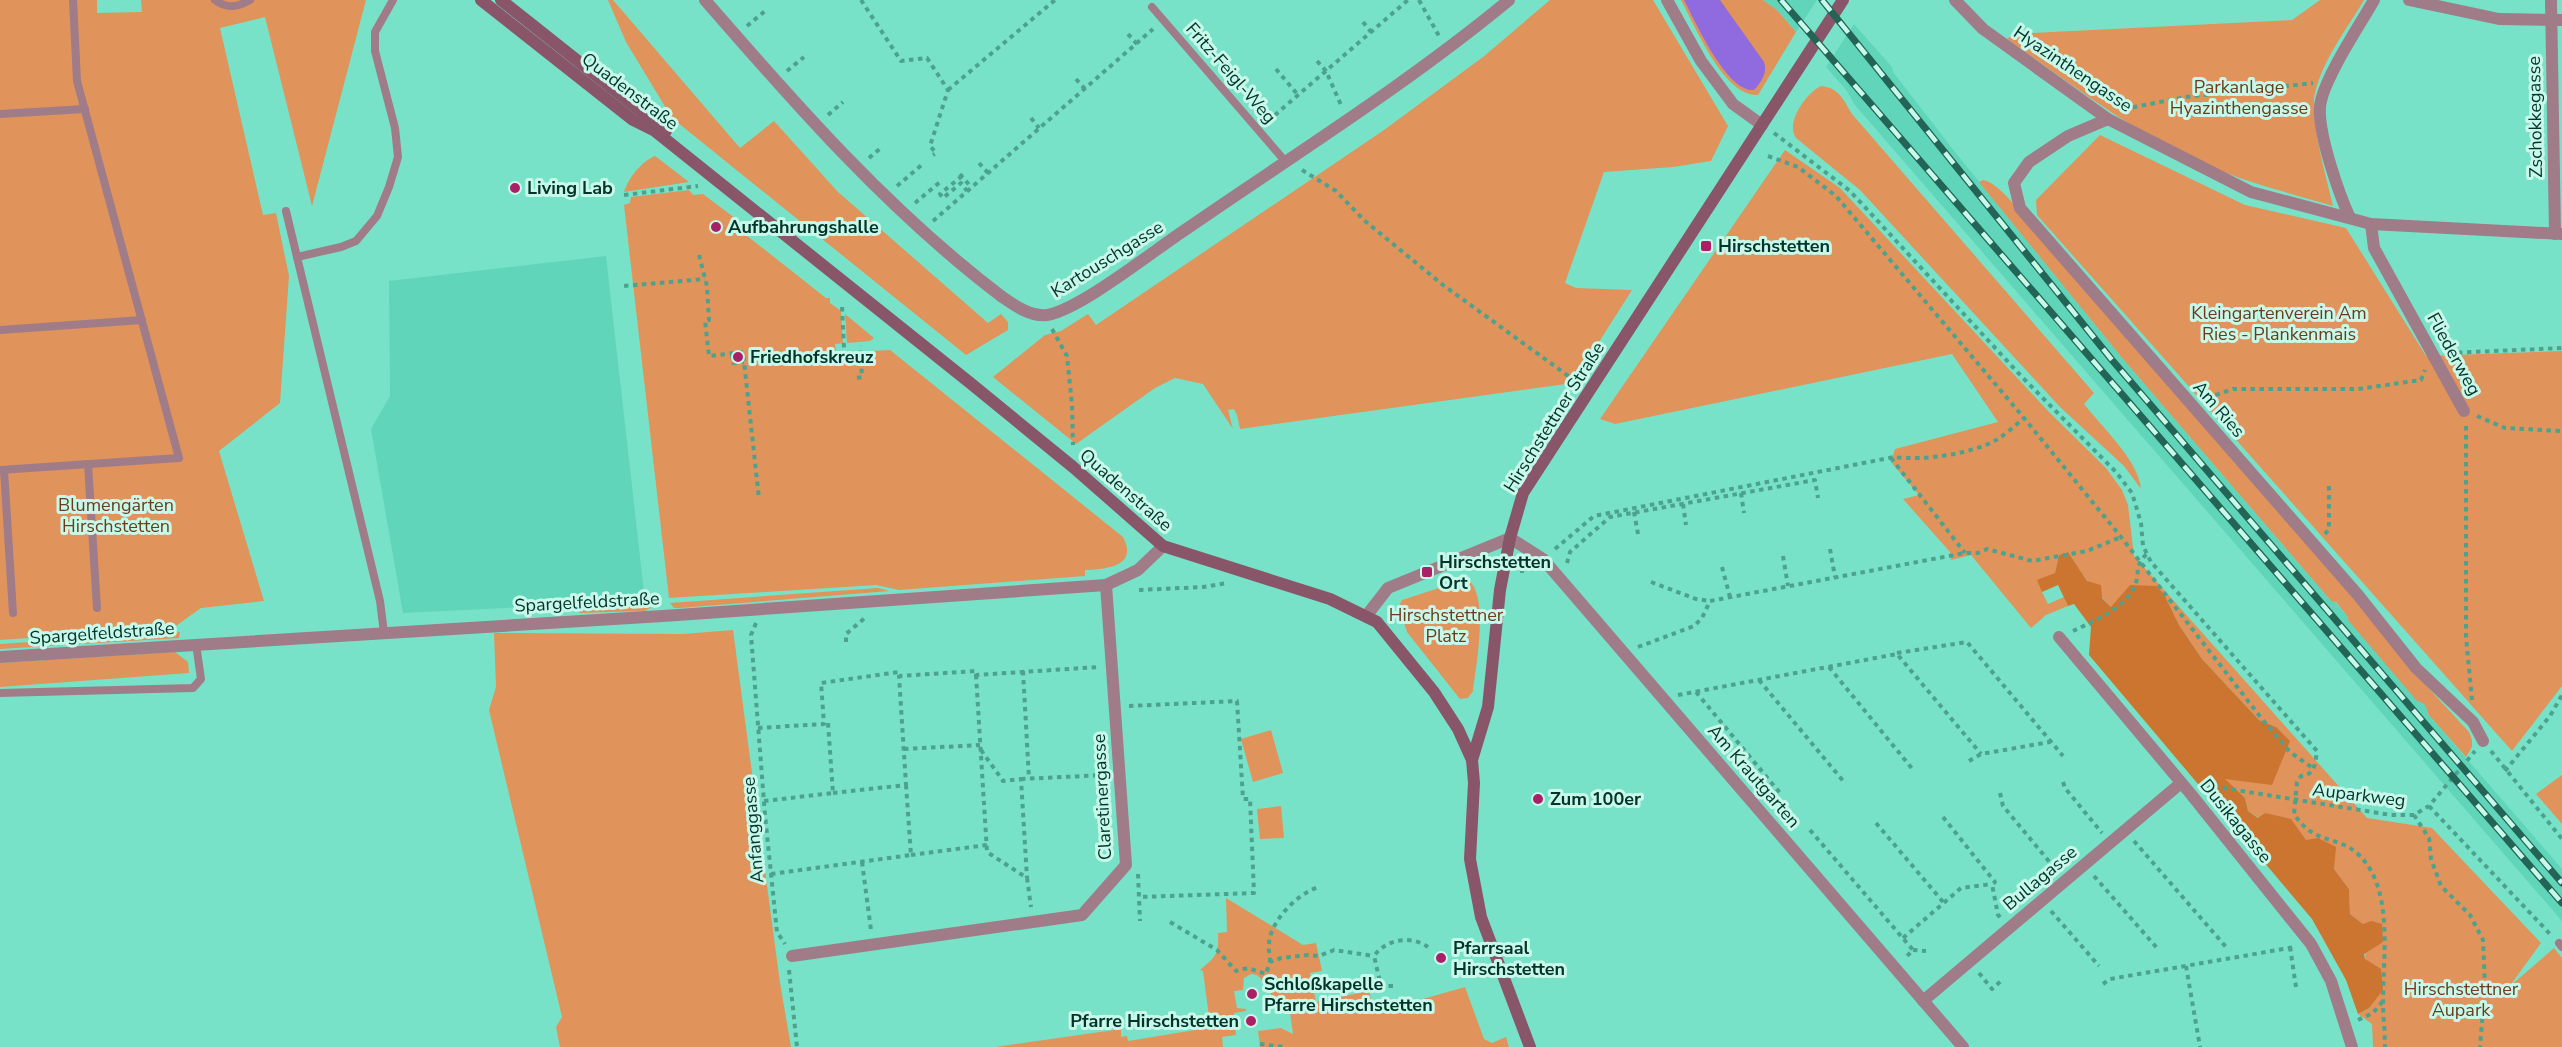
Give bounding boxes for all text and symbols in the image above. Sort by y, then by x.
street label: Fritz-Feigl-Weg [1180,17,1282,129]
street label: Hyazinthengasse [2009,20,2137,118]
street label: Quadenstraße [577,47,683,135]
street label: Zschokkegasse [2522,56,2548,178]
park label: Parkanlage Hyazinthengasse [2170,75,2308,120]
place label: Living Lab [527,176,613,200]
marker: Living Lab [508,181,522,195]
place label: Aufbahrungshalle [728,215,879,239]
street label: Kartouschgasse [1046,215,1168,303]
marker: Aufbahrungshalle [709,220,723,234]
place label: Hirschstetten [1718,234,1830,258]
marker: Hirschstetten [1699,239,1713,253]
park label: Kleingartenverein Am Ries - Plankenmais [2191,301,2367,346]
street label: Fliederweg [2421,308,2487,400]
street label: Hirschstettner Straße [1498,337,1610,497]
place label: Friedhofskreuz [750,345,874,369]
marker: Friedhofskreuz [731,350,745,364]
street label: Am Ries [2188,376,2250,442]
street label: Quadenstraße [1075,443,1177,537]
park label: Blumengärten Hirschstetten [58,493,174,538]
place label: Hirschstetten Ort [1439,550,1551,595]
marker: Hirschstetten Ort [1420,565,1434,579]
street label: Spargelfeldstraße [514,586,660,618]
park label: Hirschstettner Platz [1389,603,1504,648]
street label: Spargelfeldstraße [29,616,175,650]
street label: Am Krautgarten [1702,719,1806,833]
street label: Claretinergasse [1087,733,1117,861]
street label: Dusikagasse [2195,774,2277,868]
street label: Anfanggasse [736,776,770,884]
street label: Auparkweg [2311,777,2407,813]
place label: Zum 100er [1550,787,1641,811]
marker: Zum 100er [1531,792,1545,806]
street label: Bullagasse [1998,840,2082,916]
place label: Pfarrsaal Hirschstetten [1453,936,1565,981]
marker: Pfarrsaal Hirschstetten [1434,951,1448,965]
place label: Schloßkapelle Pfarre Hirschstetten [1264,972,1433,1017]
park label: Hirschstettner Aupark [2404,977,2519,1022]
marker: Schloßkapelle Pfarre Hirschstetten [1245,987,1259,1001]
place label: Pfarre Hirschstetten [1070,1009,1239,1033]
marker: Pfarre Hirschstetten [1244,1014,1258,1028]

